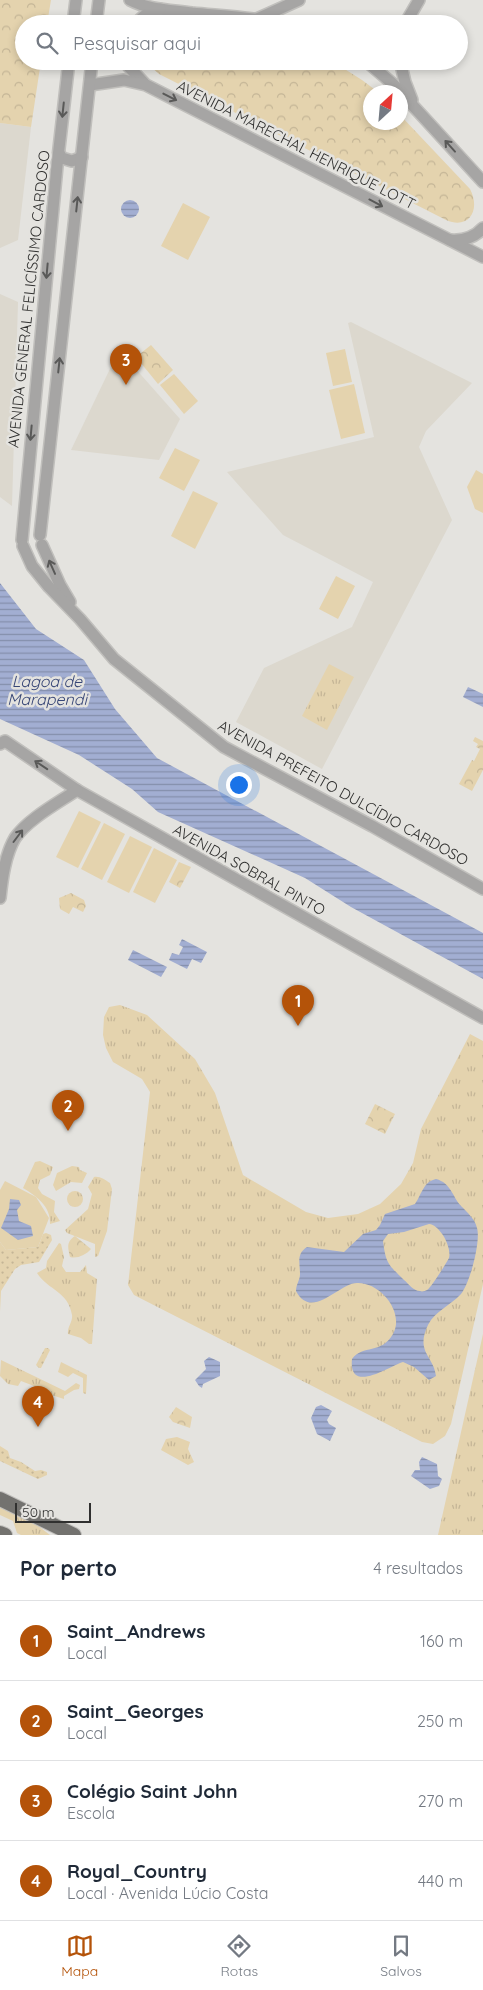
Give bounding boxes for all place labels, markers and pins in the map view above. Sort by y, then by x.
pin: 3 [110,344,142,385]
pin: 1 [282,985,314,1026]
pin: 2 [52,1090,84,1131]
pin: 4 [22,1386,54,1427]

